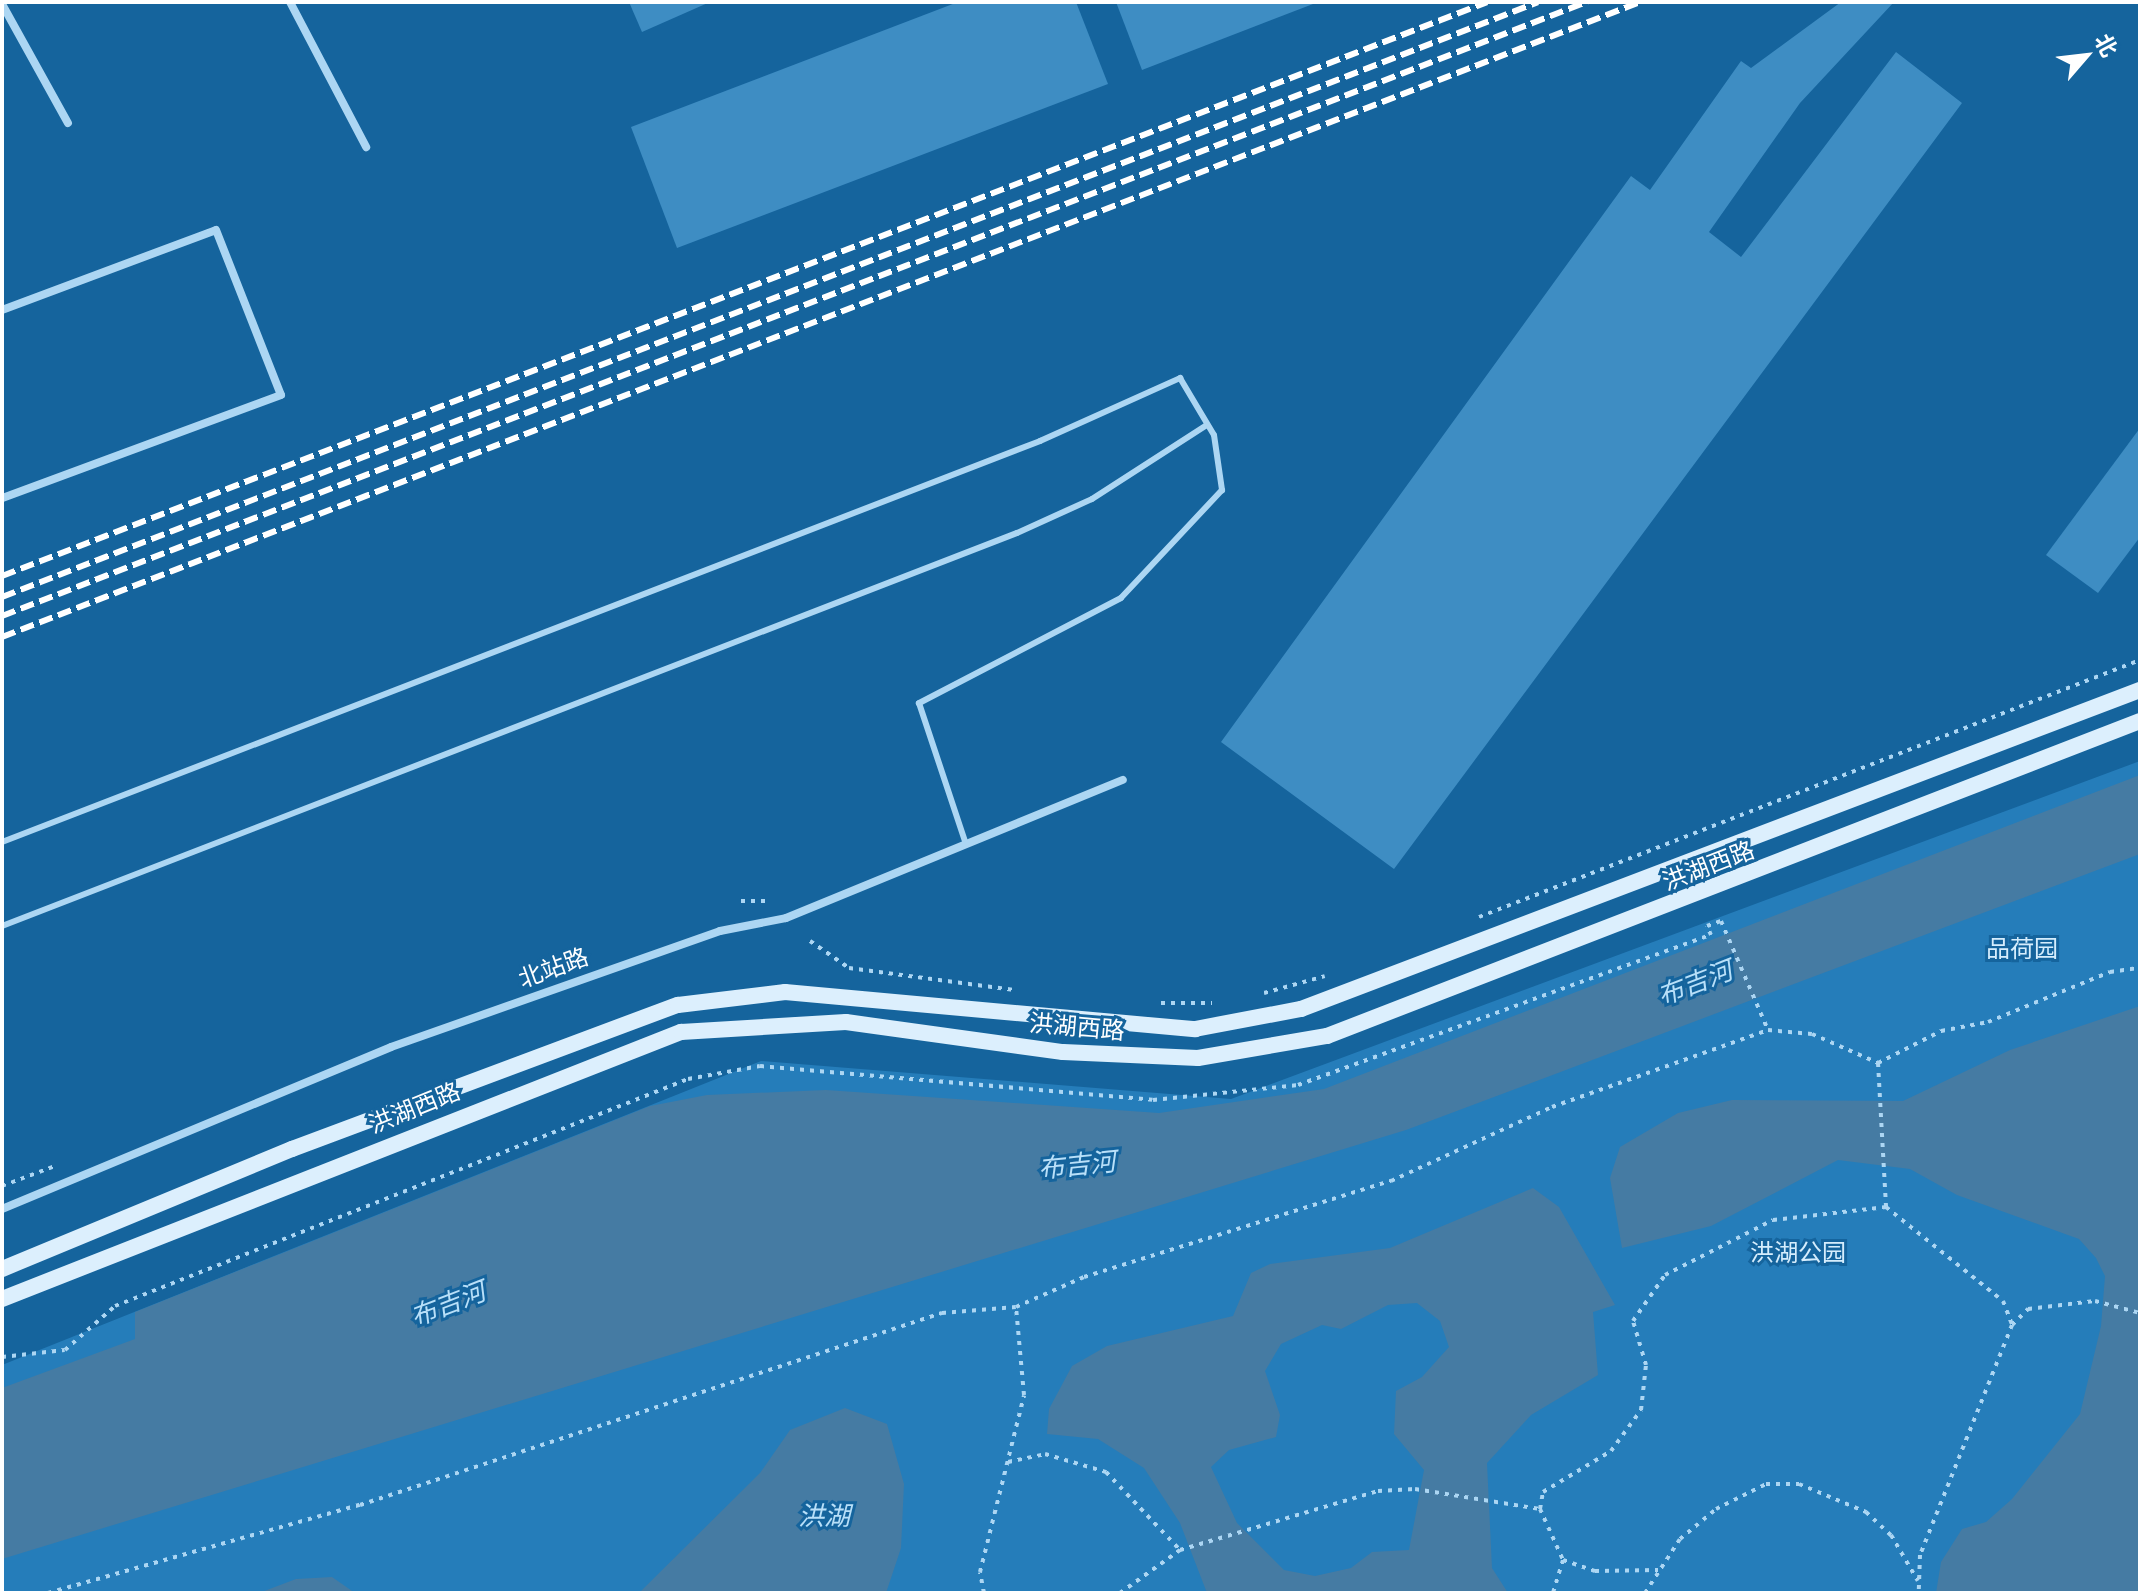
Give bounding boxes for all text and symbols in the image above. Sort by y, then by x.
north arrow [2046,16,2126,96]
text: 北 [2089,28,2126,61]
street label: 洪湖西路 [1658,834,1758,896]
park label: 品荷园 [1986,934,2058,962]
street label: 北站路 [514,941,592,993]
water label: 布吉河 [1653,954,1737,1012]
street label: 洪湖西路 [1028,1007,1126,1045]
street label: 洪湖西路 [364,1076,464,1138]
water label: 布吉河 [1037,1145,1117,1185]
park label: 洪湖公园 [1750,1238,1846,1266]
water label: 布吉河 [406,1275,490,1333]
water label: 洪湖 [798,1500,850,1532]

